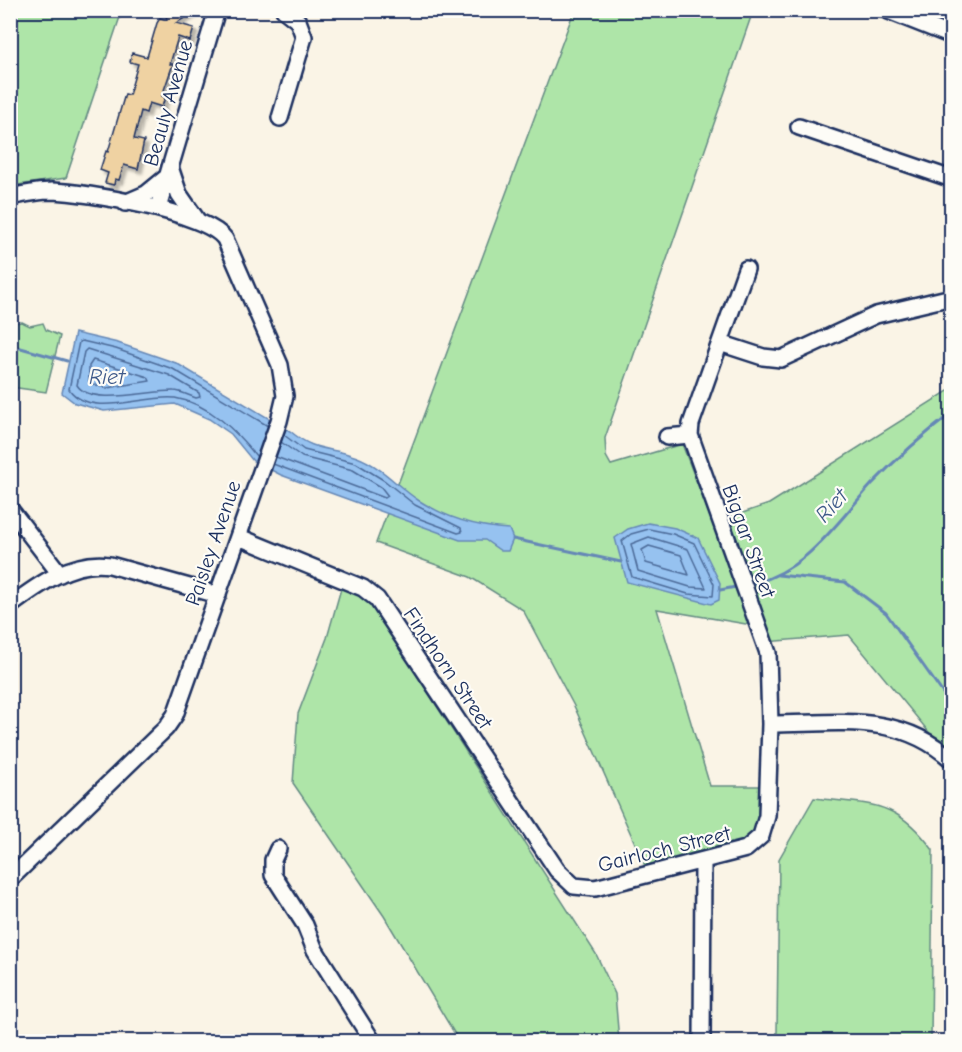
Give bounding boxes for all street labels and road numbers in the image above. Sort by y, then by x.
street label: Beauly Avenue [139,37,197,169]
street label: Paisley Avenue [180,477,246,609]
street label: Biggar Street [717,481,781,602]
street label: Findhorn Street [398,603,498,734]
street label: Gairloch Street [595,821,734,877]

